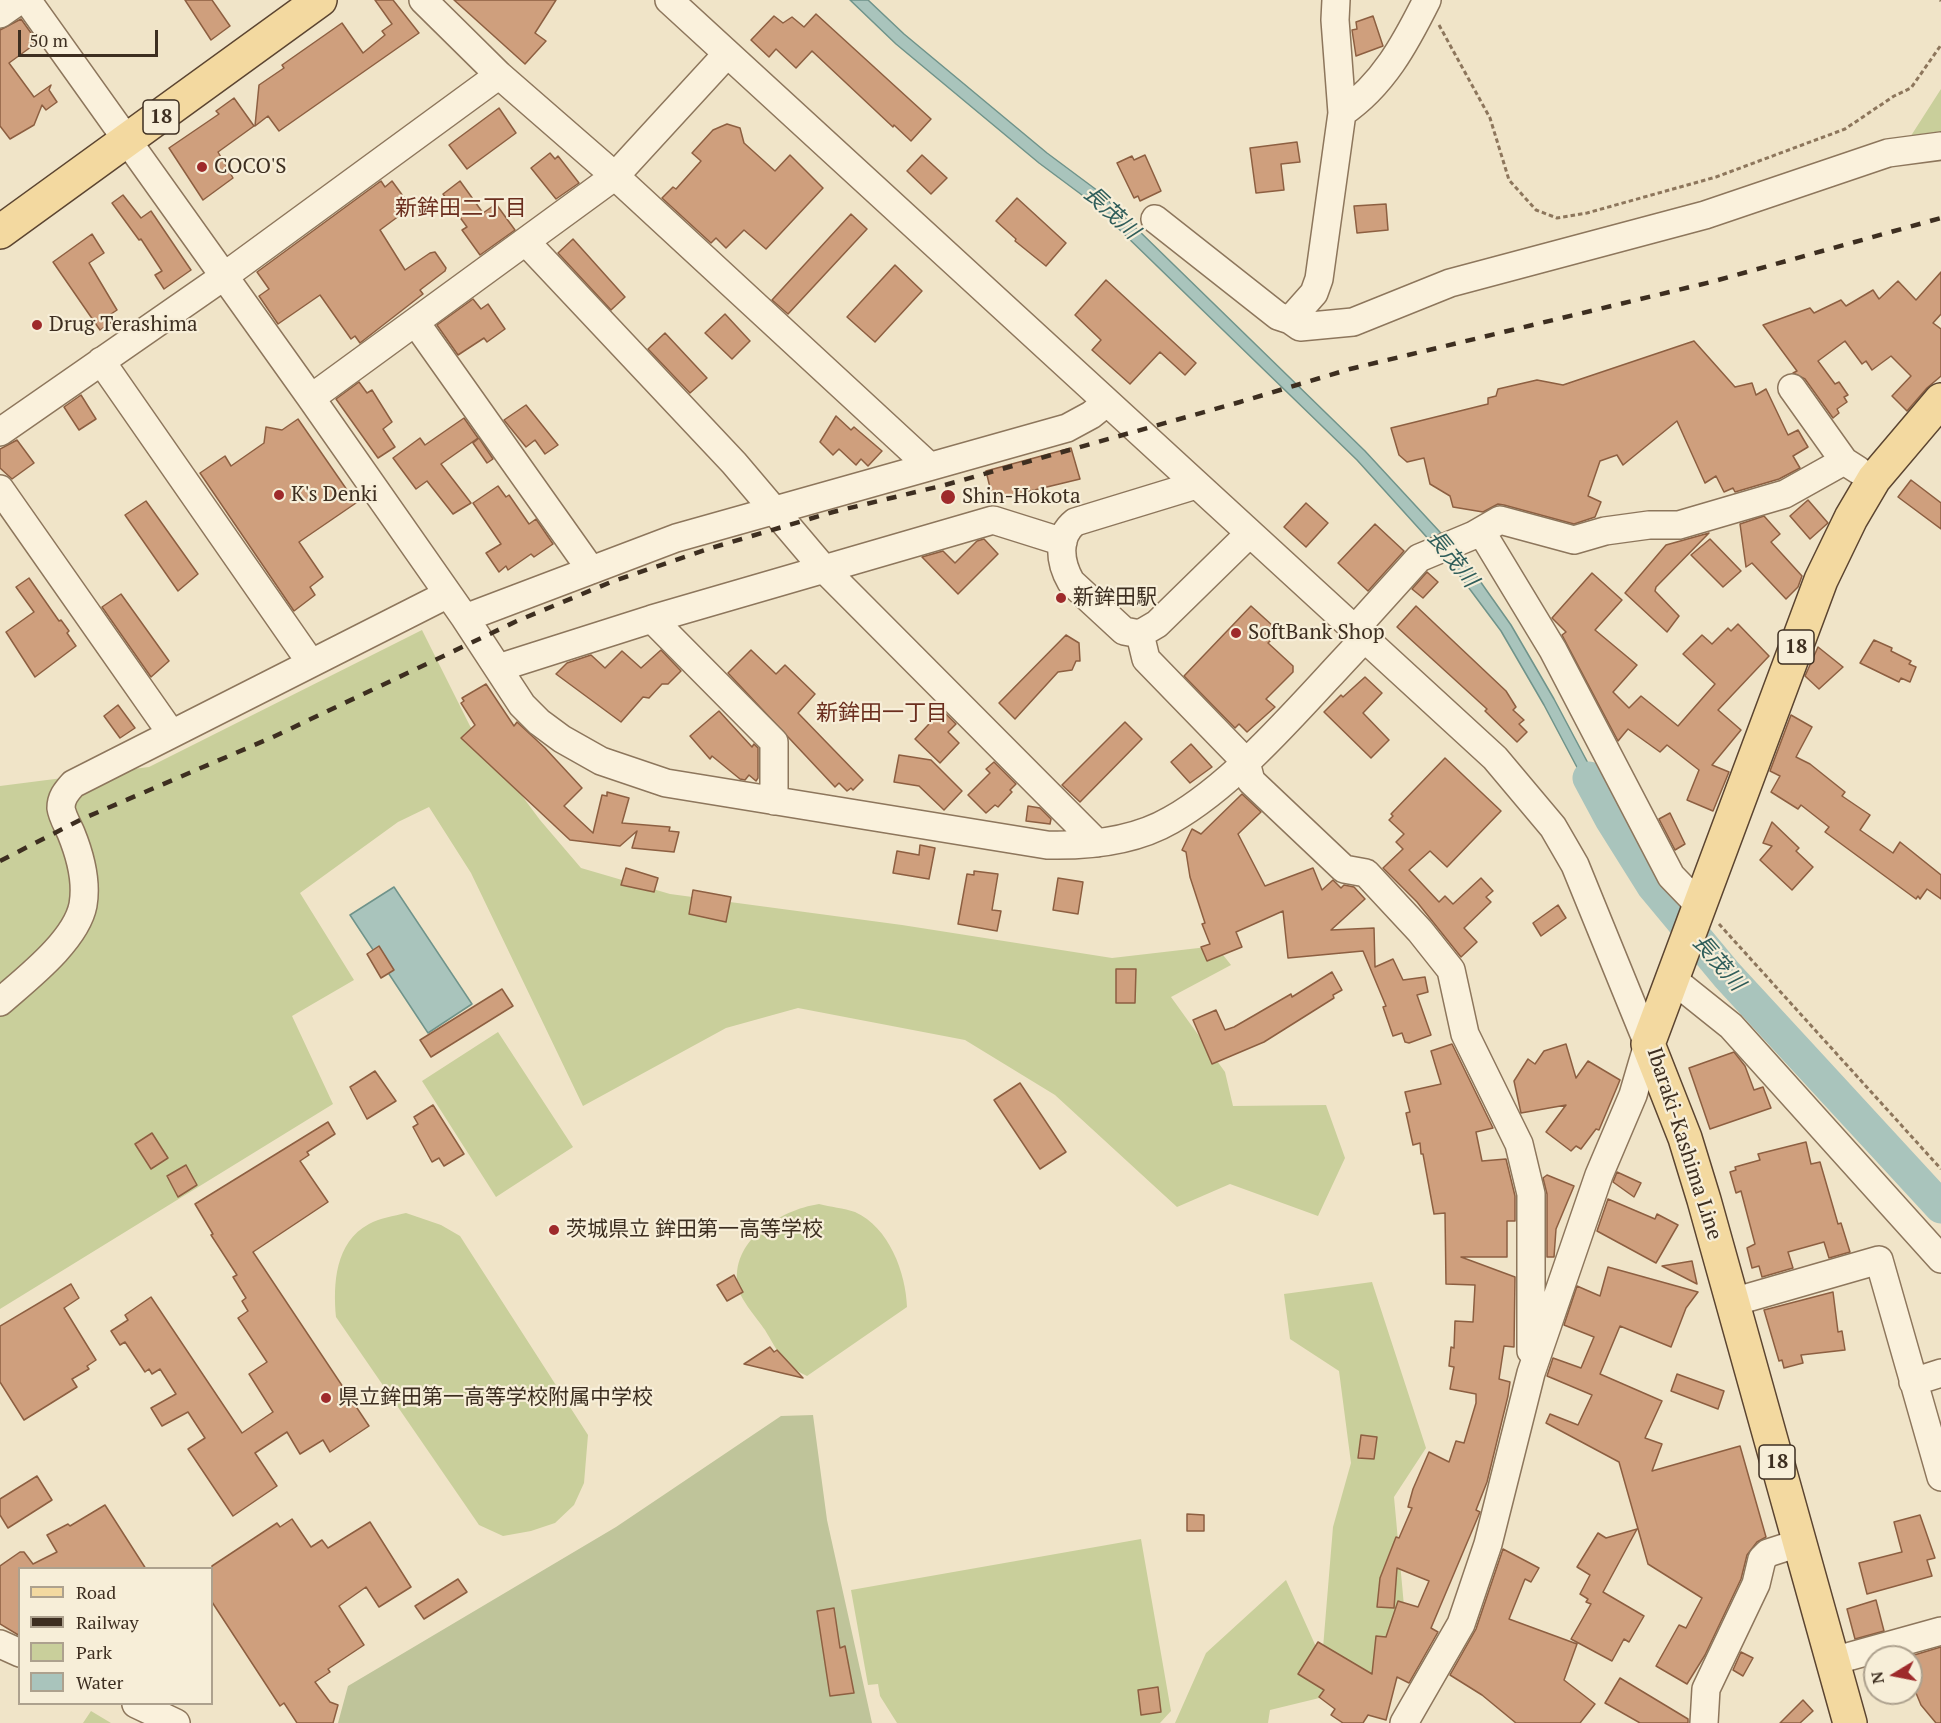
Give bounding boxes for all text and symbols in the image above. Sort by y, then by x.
scale bar [21,18,160,56]
text: 50 m [29,28,68,52]
road number: 18 [143,100,179,134]
place label: COCO'S [214,154,287,180]
marker: COCO'S [195,160,209,174]
water label: 長茂川 [1078,181,1144,245]
district label: 新鉾田二丁目 [395,196,527,222]
place label: Drug Terashima [49,312,198,338]
marker: Drug Terashima [30,318,44,332]
place label: K's Denki [291,482,378,508]
place label: Shin-Hokota [962,484,1081,510]
marker: K's Denki [272,488,286,502]
marker: Shin-Hokota [939,488,957,506]
water label: 長茂川 [1421,525,1483,593]
place label: 新鉾田駅 [1073,585,1157,611]
marker: 新鉾田駅 [1054,591,1068,605]
place label: SoftBank Shop [1248,620,1385,646]
marker: SoftBank Shop [1229,626,1243,640]
road number: 18 [1778,630,1814,664]
district label: 新鉾田一丁目 [816,701,948,727]
water label: 長茂川 [1686,929,1750,997]
street label: Ibaraki-Kashima Line [1641,1045,1727,1243]
place label: 茨城県立 鉾田第一高等学校 [566,1217,823,1243]
marker: 茨城県立 鉾田第一高等学校 [547,1223,561,1237]
place label: 県立鉾田第一高等学校附属中学校 [338,1385,653,1411]
marker: 県立鉾田第一高等学校附属中学校 [319,1391,333,1405]
road number: 18 [1759,1445,1795,1479]
legend [18,1567,213,1705]
text: Road [76,1580,116,1604]
text: Railway [76,1610,139,1634]
text: Park [76,1640,112,1664]
north arrow [1863,1645,1923,1705]
text: Water [76,1670,123,1694]
text: N [1865,1670,1889,1686]

